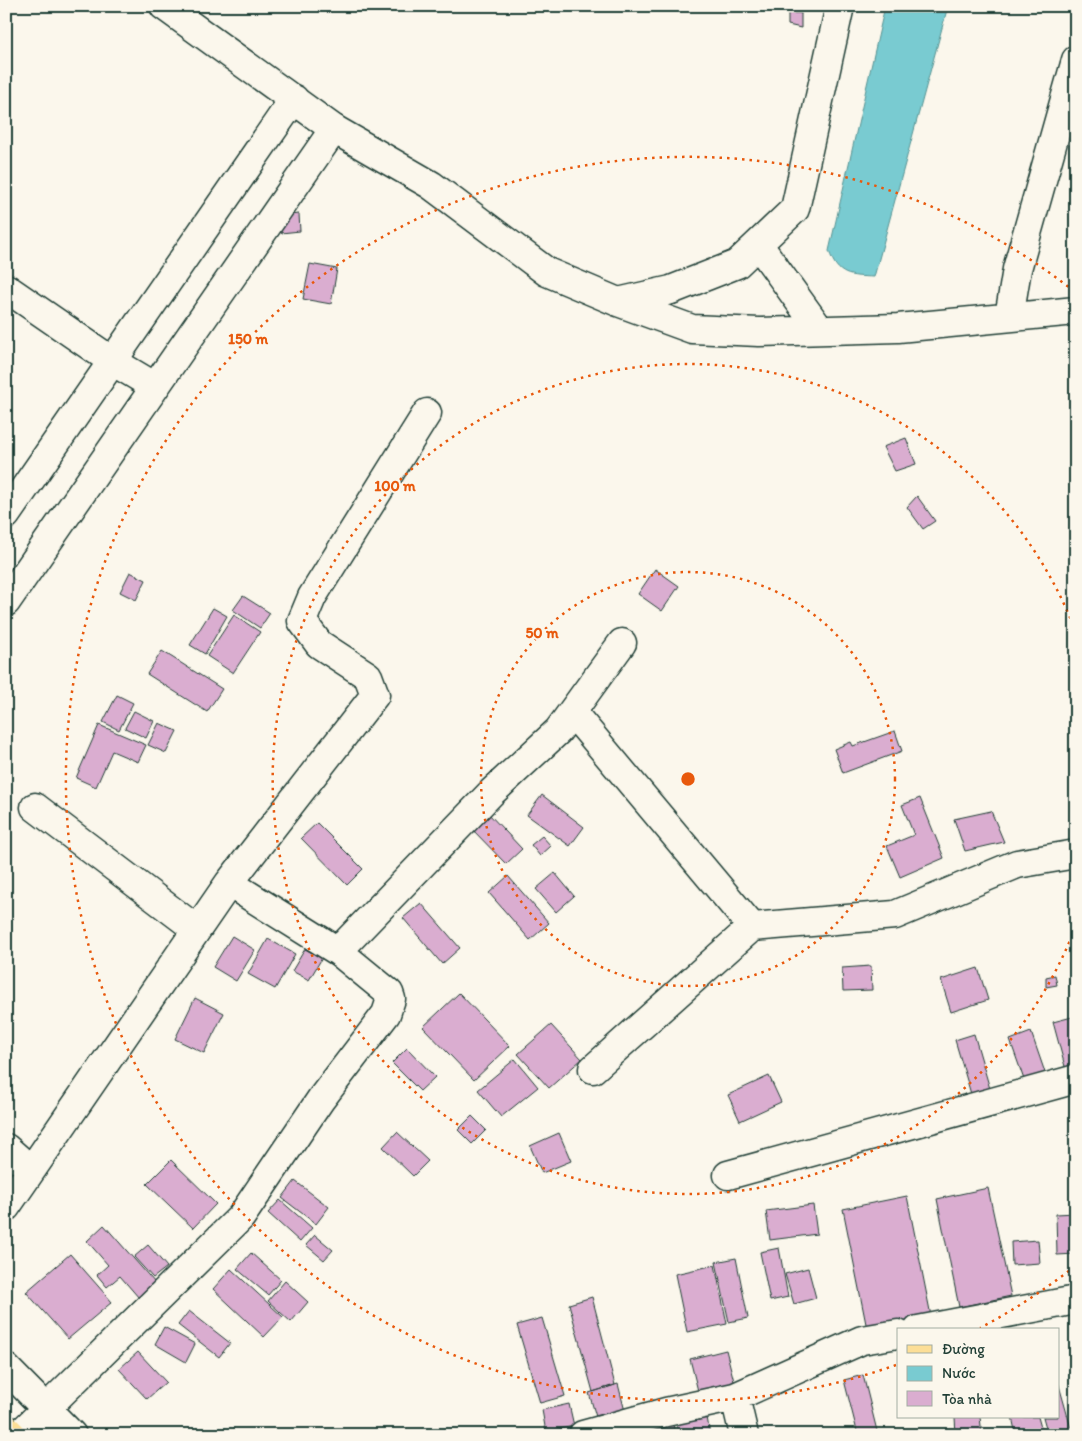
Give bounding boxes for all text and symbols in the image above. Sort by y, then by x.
text: 150 m [228,330,268,348]
text: 100 m [374,477,416,495]
text: 50 m [525,624,559,642]
centre of rings [679,770,697,788]
legend [897,1328,1060,1418]
text: Đường [942,1340,985,1358]
text: Nước [942,1364,976,1382]
text: Tòa nhà [942,1390,992,1408]

